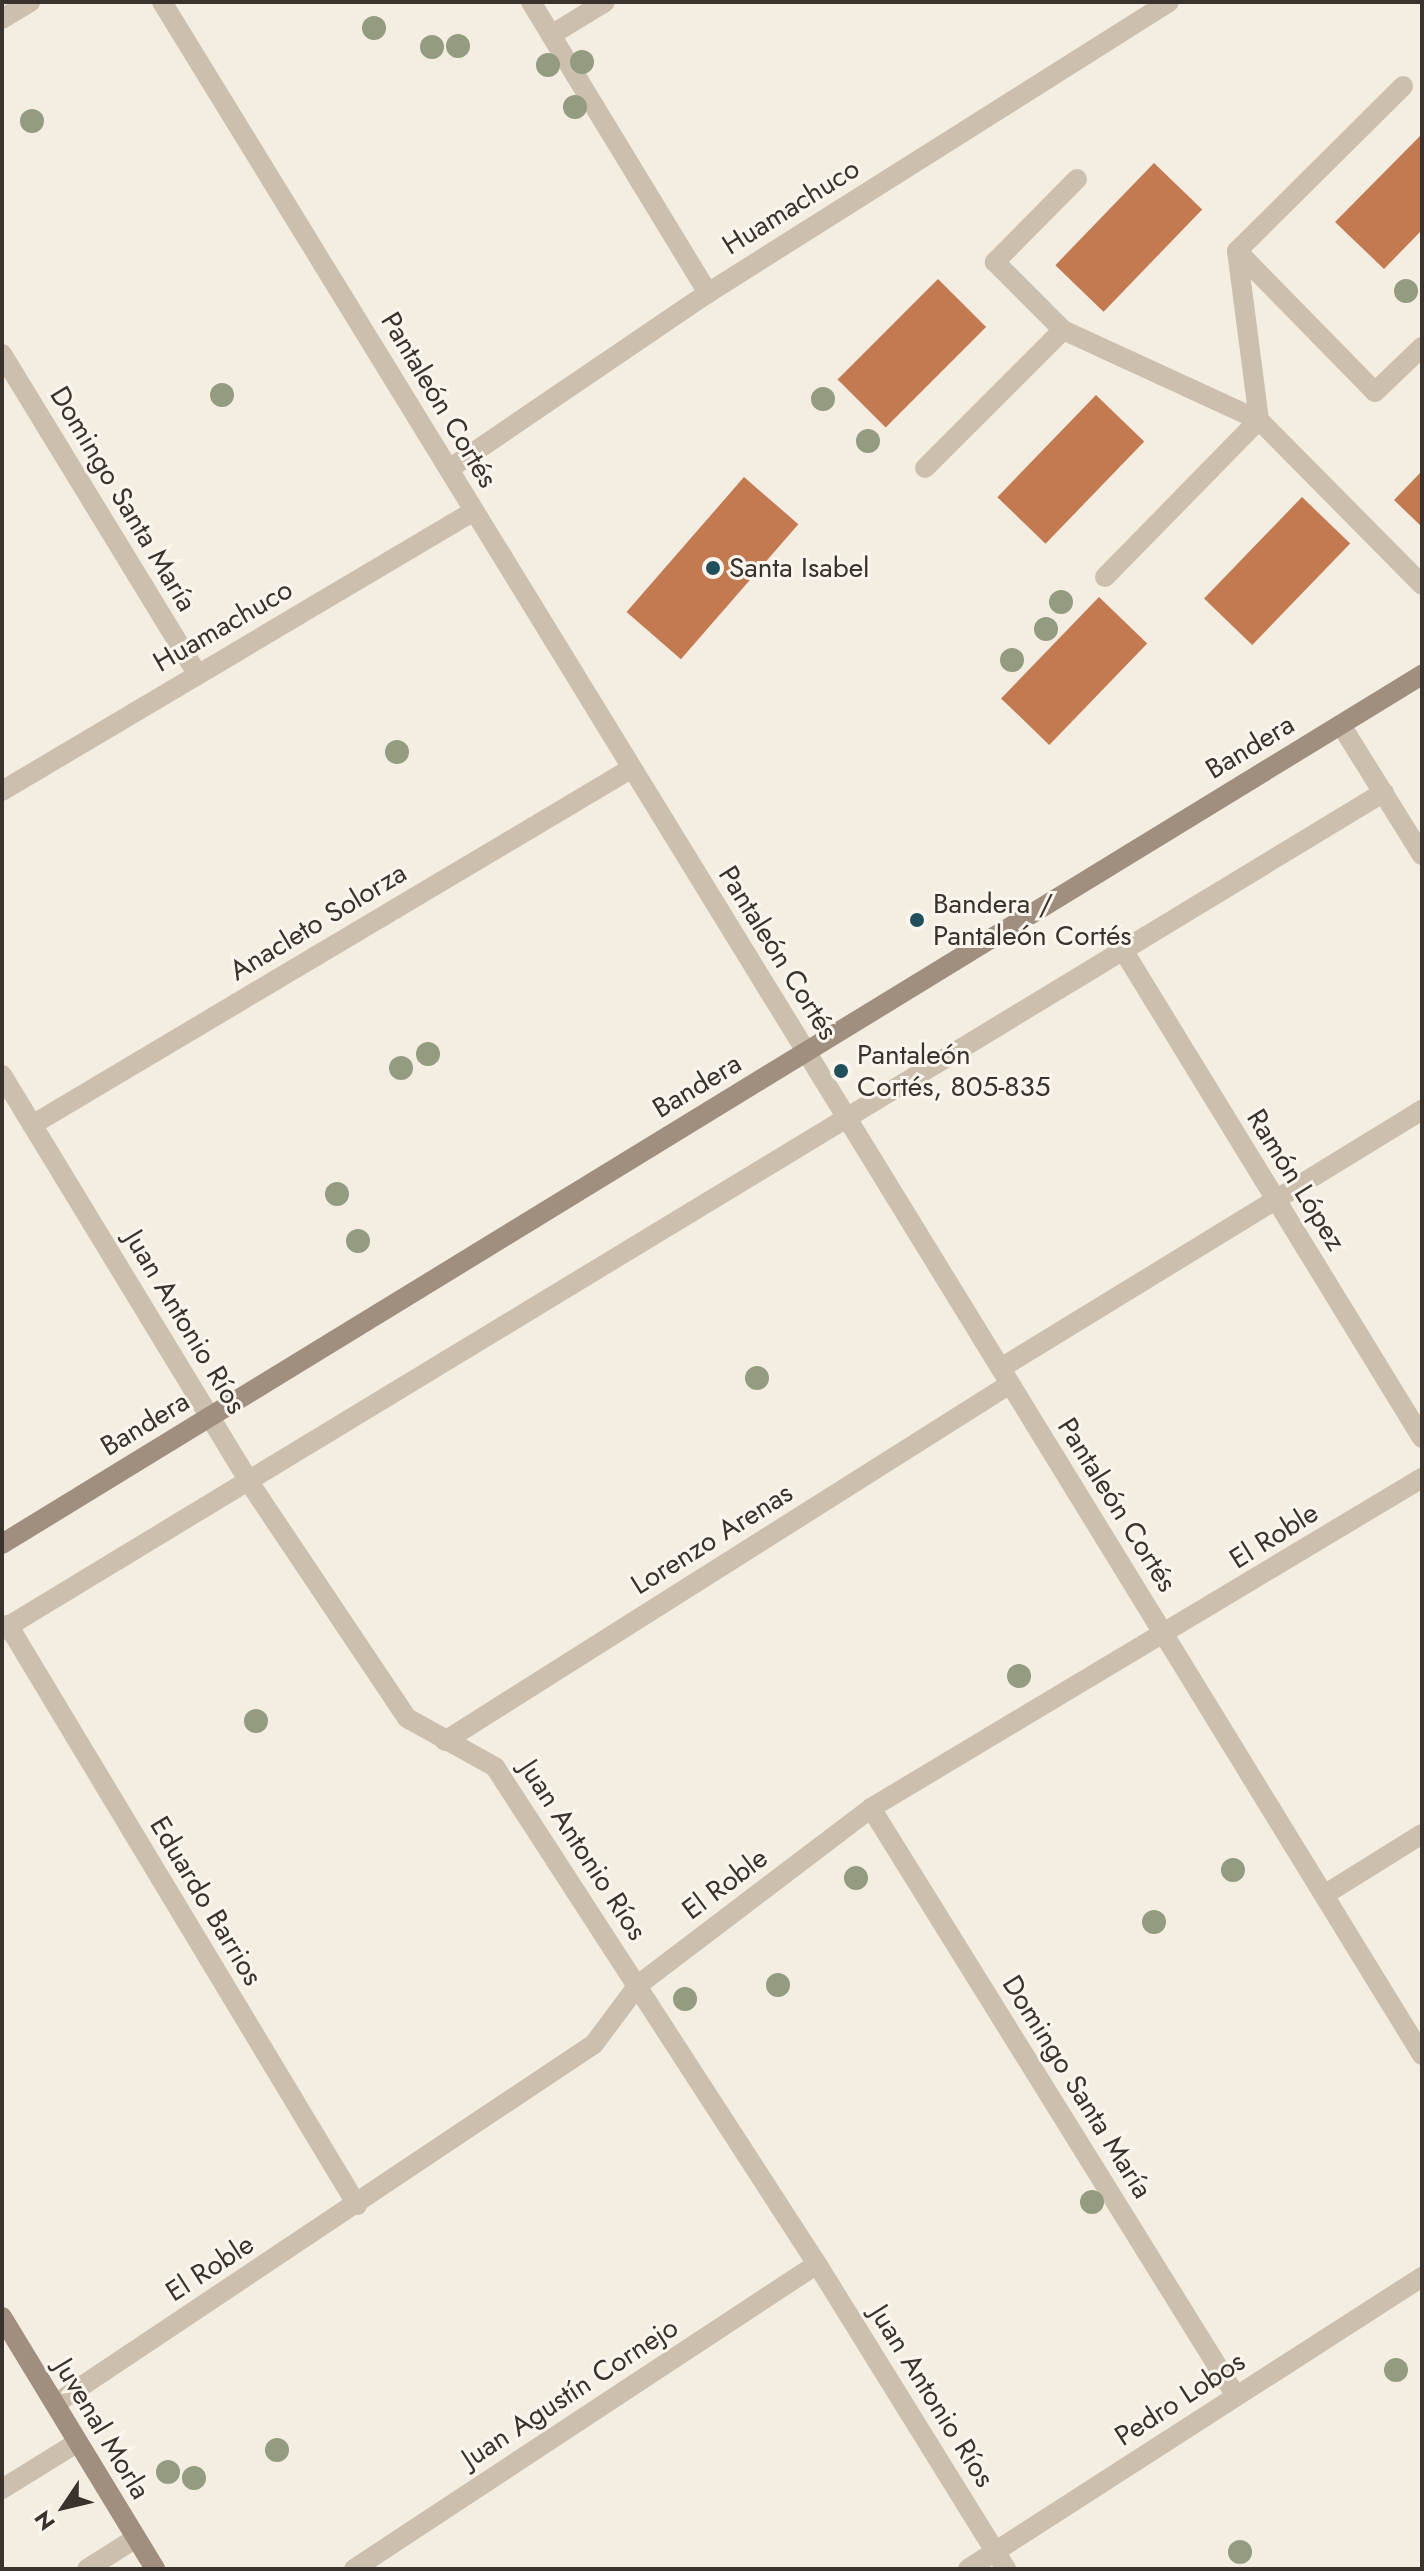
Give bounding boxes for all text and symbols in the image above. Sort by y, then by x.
street label: Huamachuco [716,152,866,262]
street label: Pantaleón Cortés [373,306,505,494]
street label: Domingo Santa María [43,380,203,618]
place label: Santa Isabel [729,551,870,585]
marker: Santa Isabel [704,559,722,577]
street label: Huamachuco [148,573,298,679]
street label: Bandera [1200,708,1300,786]
street label: Anacleto Solorza [223,856,413,988]
street label: Pantaleón Cortés [711,860,845,1046]
place label: Bandera / Pantaleón Cortés [933,887,1132,953]
marker: Bandera / Pantaleón Cortés [908,911,926,929]
place label: Pantaleón Cortés, 805-835 [857,1038,1051,1104]
street label: Bandera [647,1047,747,1125]
marker: Pantaleón Cortés, 805-835 [832,1062,850,1080]
street label: Ramón López [1239,1103,1353,1257]
street label: Juan Antonio Ríos [117,1224,253,1420]
street label: Bandera [95,1385,195,1463]
street label: Pantaleón Cortés [1050,1412,1184,1598]
street label: Lorenzo Arenas [625,1476,799,1602]
street label: El Roble [1224,1496,1324,1576]
street label: Juan Antonio Ríos [512,1753,654,1947]
street label: Eduardo Barrios [142,1811,270,1991]
street label: El Roble [676,1841,774,1927]
street label: Domingo Santa María [995,1969,1159,2205]
street label: El Roble [160,2227,260,2309]
street label: Juan Antonio Ríos [863,2299,1001,2493]
street label: Juan Agustín Cornejo [456,2311,684,2475]
street label: Pedro Lobos [1109,2345,1251,2453]
street label: Juvenal Morla [47,2353,157,2505]
north arrow [24,2467,104,2547]
text: N [26,2504,62,2537]

